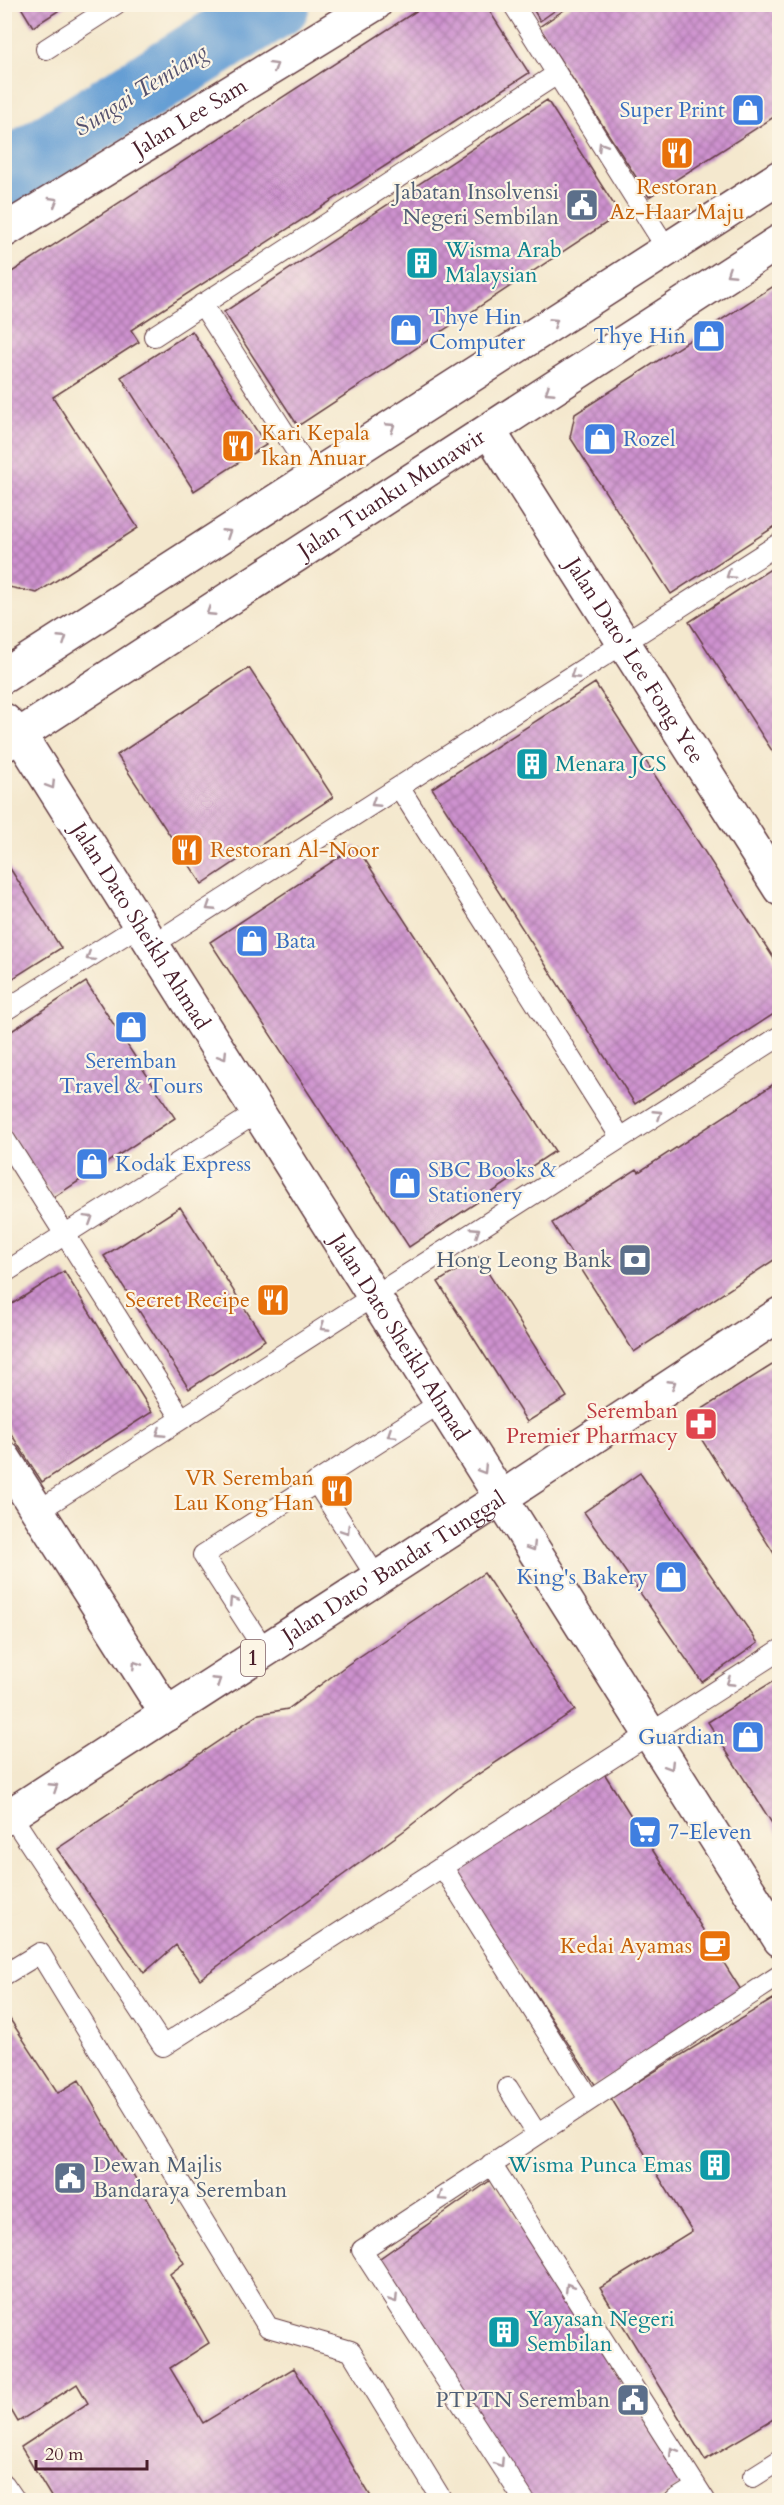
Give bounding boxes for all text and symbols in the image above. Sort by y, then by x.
water label: Sungai Temiang [68,36,215,144]
one-way arrow [268,63,279,74]
street label: Jalan Lee Sam [125,71,253,165]
shop icon: Super Print [730,92,766,128]
place label: Super Print [620,95,725,125]
restaurant icon: Restoran Az-Haar Maju [659,135,695,171]
one-way arrow [598,142,610,152]
place label: Restoran Az-Haar Maju [609,172,745,227]
place label: Jabatan Insolvensi Negeri Sembilan [391,177,559,232]
public building icon: Jabatan Insolvensi Negeri Sembilan [564,187,600,223]
one-way arrow [48,196,58,208]
place label: Wisma Arab Malaysian [444,235,562,290]
building icon: Wisma Arab Malaysian [404,245,440,281]
one-way arrow [726,266,737,277]
place label: Thye Hin Computer [429,302,526,357]
shop icon: Thye Hin Computer [388,312,424,348]
one-way arrow [548,318,559,329]
shop icon: Thye Hin [691,318,727,354]
place label: Thye Hin [593,321,686,351]
one-way arrow [545,384,556,395]
place label: Kari Kepala Ikan Anuar [261,418,370,473]
street label: Jalan Tuanku Munawir [290,421,492,567]
shop icon: Rozel [582,421,618,457]
one-way arrow [384,424,395,435]
place label: Rozel [623,424,676,454]
restaurant icon: Kari Kepala Ikan Anuar [220,428,256,464]
one-way arrow [220,529,231,540]
street label: Jalan Dato' Lee Fong Yee [557,549,712,769]
one-way arrow [726,567,736,579]
one-way arrow [206,605,217,616]
one-way arrow [56,635,67,646]
one-way arrow [570,667,580,679]
building icon: Menara JCS [514,746,550,782]
place label: Menara JCS [555,749,666,779]
one-way arrow [44,779,56,789]
one-way arrow [371,795,381,807]
street label: Jalan Dato Sheikh Ahmad [62,814,217,1036]
restaurant icon: Restoran Al-Noor [169,832,205,868]
place label: Restoran Al-Noor [210,835,380,865]
one-way arrow [206,900,217,911]
shop icon: Bata [234,923,270,959]
place label: Bata [275,926,316,956]
one-way arrow [86,949,96,961]
shop icon: Seremban Travel & Tours [113,1009,149,1045]
place label: Seremban Travel & Tours [59,1046,203,1101]
one-way arrow [215,1050,227,1060]
one-way arrow [651,1111,662,1122]
shop icon: Kodak Express [74,1146,110,1182]
place label: Kodak Express [115,1149,251,1179]
place label: SBC Books & Stationery [428,1155,557,1210]
shop icon: SBC Books & Stationery [387,1165,423,1201]
one-way arrow [83,1215,93,1227]
street label: Jalan Dato Sheikh Ahmad [322,1226,477,1447]
one-way arrow [469,1227,480,1238]
bank icon: Hong Leong Bank [617,1242,653,1278]
place label: Hong Leong Bank [436,1245,612,1275]
restaurant icon: Secret Recipe [255,1282,291,1318]
place label: Secret Recipe [125,1285,250,1315]
one-way arrow [320,1320,330,1332]
one-way arrow [666,1381,677,1392]
place label: Seremban Premier Pharmacy [506,1396,678,1451]
pharmacy icon: Seremban Premier Pharmacy [683,1406,719,1442]
one-way arrow [155,1425,166,1436]
one-way arrow [387,1427,398,1438]
place label: VR Seremban Lau Kong Han [174,1463,314,1518]
one-way arrow [476,1464,488,1474]
restaurant icon: VR Seremban Lau Kong Han [319,1473,355,1509]
street label: Jalan Dato' Bandar Tunggal [274,1484,512,1652]
one-way arrow [339,1524,351,1534]
one-way arrow [525,1540,536,1551]
shop icon: King's Bakery [653,1559,689,1595]
place label: King's Bakery [516,1562,648,1592]
one-way arrow [229,1597,240,1608]
road number: 1 [241,1640,265,1676]
one-way arrow [132,1660,143,1671]
one-way arrow [726,1675,737,1686]
one-way arrow [211,1678,222,1689]
shop icon: Guardian [730,1719,766,1755]
place label: Guardian [638,1722,725,1752]
one-way arrow [662,1759,673,1770]
one-way arrow [47,1783,58,1794]
supermarket icon: 7-Eleven [627,1814,663,1850]
place label: 7-Eleven [668,1817,752,1847]
cafe icon: Kedai Ayamas [697,1928,733,1964]
place label: Kedai Ayamas [560,1931,692,1961]
building icon: Wisma Punca Emas [697,2147,733,2183]
place label: Dewan Majlis Bandaraya Seremban [93,2150,288,2205]
place label: Wisma Punca Emas [507,2150,692,2180]
public building icon: Dewan Majlis Bandaraya Seremban [52,2160,88,2196]
one-way arrow [438,2190,449,2201]
one-way arrow [564,2283,576,2293]
one-way arrow [387,2293,399,2303]
place label: Yayasan Negeri Sembilan [527,2304,675,2359]
building icon: Yayasan Negeri Sembilan [486,2314,522,2350]
public building icon: PTPTN Seremban [615,2382,651,2418]
place label: PTPTN Seremban [436,2385,610,2415]
scale bar [36,2433,147,2471]
text: 20 m [45,2442,84,2467]
one-way arrow [669,2447,681,2457]
one-way arrow [493,2456,504,2467]

